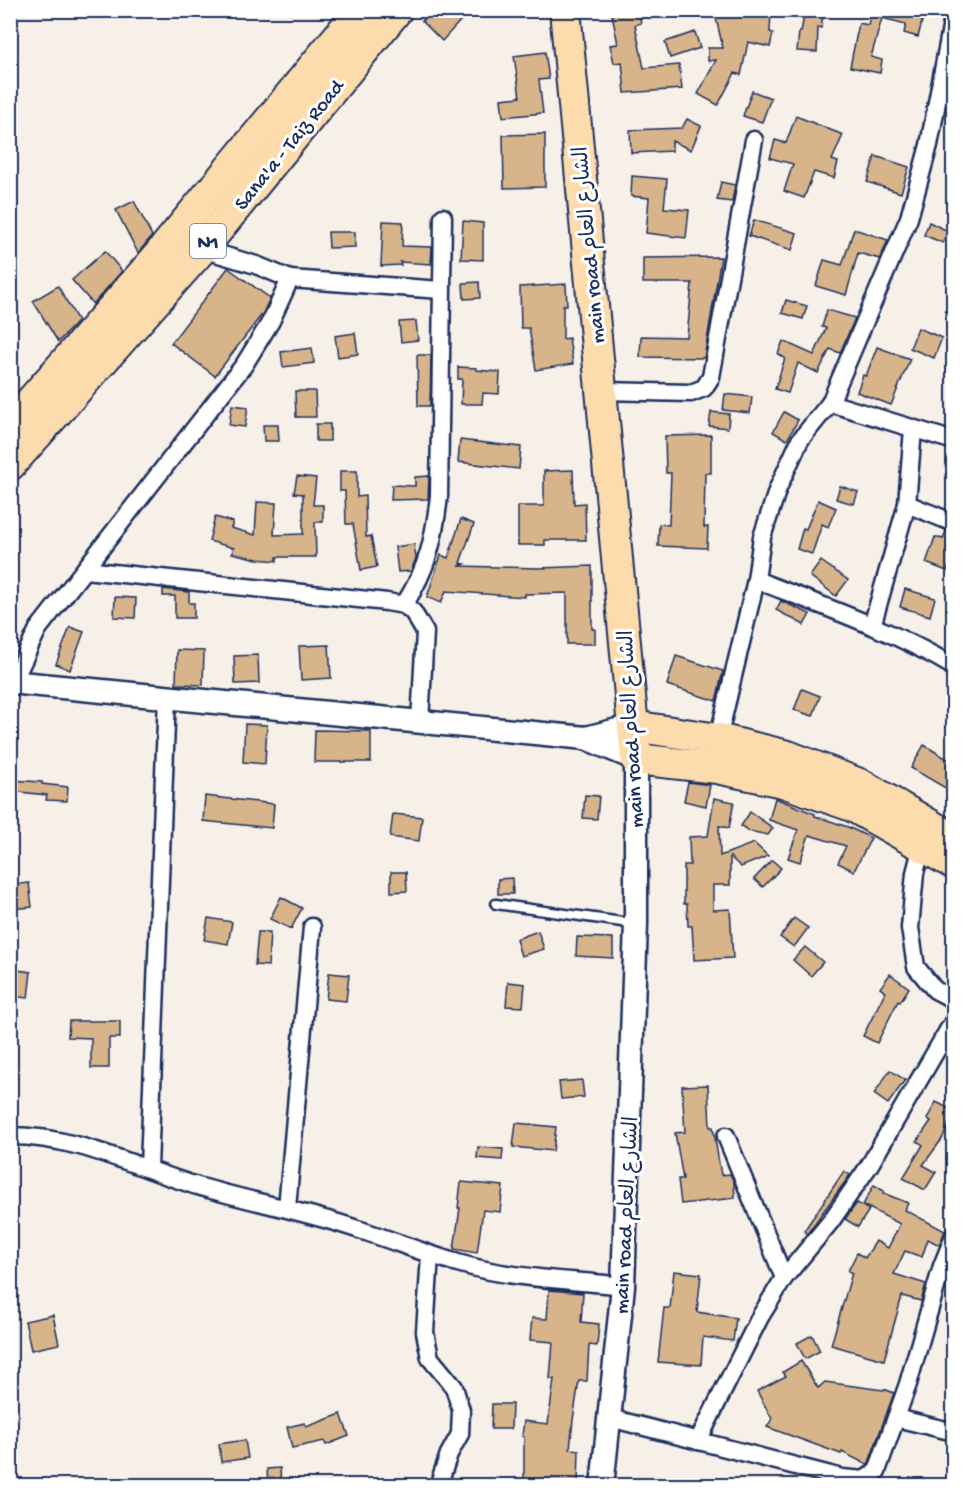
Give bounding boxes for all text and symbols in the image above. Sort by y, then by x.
street label: Sana'a - Taiz Road [230,74,352,217]
street label: main road الشارع العام [570,145,613,344]
road number: N1 [190,224,226,258]
street label: main road الشارع العام [616,629,651,828]
street label: main road الشارع العام [611,1116,646,1315]

